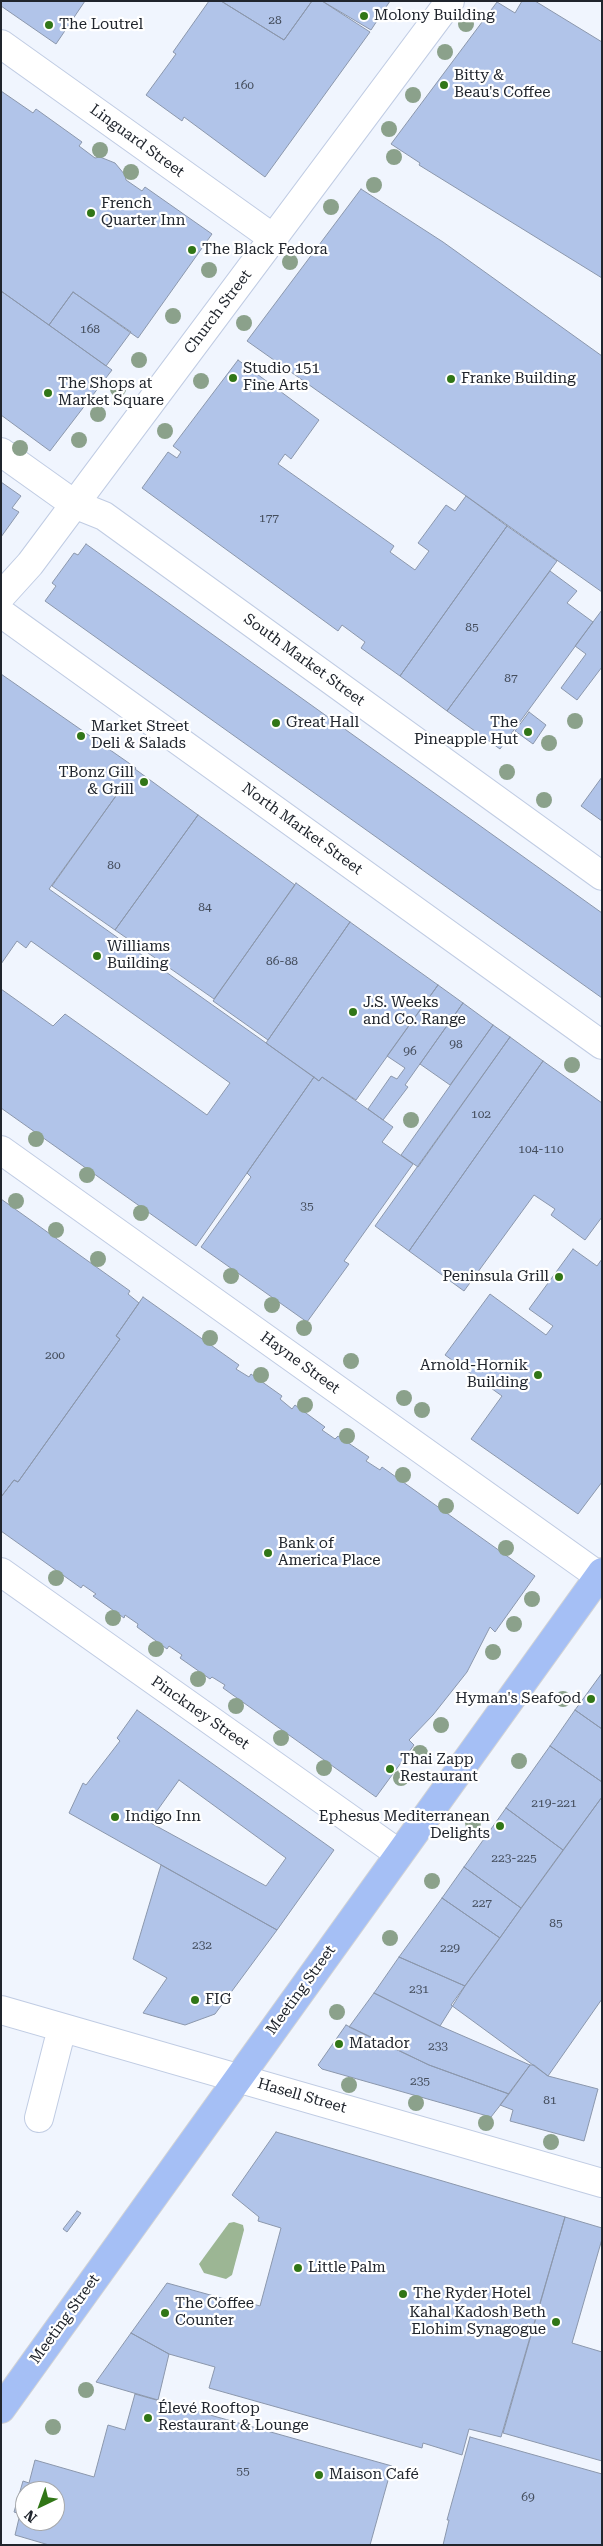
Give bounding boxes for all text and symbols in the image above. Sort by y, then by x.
place label: Molony Building [374,7,495,25]
marker: Molony Building [358,10,370,22]
house number: 28 [268,13,282,27]
place label: The Loutrel [59,16,143,34]
marker: The Loutrel [43,19,55,31]
place label: Bitty & Beau's Coffee [454,67,550,102]
house number: 160 [234,78,254,92]
marker: Bitty & Beau's Coffee [438,79,450,91]
street label: Linguard Street [86,101,188,181]
place label: French Quarter Inn [101,195,185,230]
marker: French Quarter Inn [85,207,97,219]
place label: The Black Fedora [202,241,328,259]
marker: The Black Fedora [186,244,198,256]
street label: Church Street [181,266,255,358]
house number: 168 [80,322,100,336]
place label: Studio 151 Fine Arts [243,360,320,395]
place label: Franke Building [461,370,576,388]
marker: Studio 151 Fine Arts [227,372,239,384]
marker: Franke Building [445,373,457,385]
place label: The Shops at Market Square [58,375,164,410]
marker: The Shops at Market Square [42,387,54,399]
house number: 177 [259,511,279,525]
street label: South Market Street [240,610,368,710]
house number: 85 [465,620,479,634]
house number: 87 [504,671,518,685]
place label: Great Hall [286,714,359,732]
place label: The Pineapple Hut [414,714,518,749]
marker: Great Hall [270,717,282,729]
place label: Market Street Deli & Salads [91,718,189,753]
marker: The Pineapple Hut [522,726,534,738]
marker: Market Street Deli & Salads [75,730,87,742]
place label: TBonz Gill & Grill [58,764,134,799]
marker: TBonz Gill & Grill [138,776,150,788]
street label: North Market Street [238,779,366,879]
house number: 80 [107,858,121,872]
house number: 84 [198,900,212,914]
place label: Williams Building [107,938,170,973]
marker: Williams Building [91,950,103,962]
house number: 86-88 [266,954,298,968]
place label: J.S. Weeks and Co. Range [363,994,466,1029]
marker: J.S. Weeks and Co. Range [347,1006,359,1018]
house number: 98 [449,1037,463,1051]
house number: 96 [403,1044,417,1058]
house number: 102 [471,1107,491,1121]
house number: 104-110 [518,1142,564,1156]
house number: 35 [300,1199,314,1213]
place label: Peninsula Grill [442,1268,549,1286]
marker: Peninsula Grill [553,1271,565,1283]
street label: Hayne Street [257,1328,343,1398]
house number: 200 [45,1348,65,1362]
place label: Arnold-Hornik Building [420,1357,528,1392]
marker: Arnold-Hornik Building [532,1369,544,1381]
place label: Bank of America Place [278,1535,380,1570]
marker: Bank of America Place [262,1547,274,1559]
street label: Pinckney Street [148,1673,252,1753]
place label: Hyman's Seafood [455,1690,581,1708]
marker: Hyman's Seafood [585,1693,597,1705]
place label: Thai Zapp Restaurant [400,1751,478,1786]
marker: Thai Zapp Restaurant [384,1763,396,1775]
house number: 219-221 [531,1796,577,1810]
place label: Indigo Inn [125,1808,201,1826]
place label: Ephesus Mediterranean Delights [319,1808,490,1843]
marker: Indigo Inn [109,1811,121,1823]
marker: Ephesus Mediterranean Delights [494,1820,506,1832]
house number: 223-225 [491,1851,537,1865]
house number: 227 [472,1896,492,1910]
house number: 85 [549,1916,563,1930]
house number: 232 [192,1938,212,1952]
house number: 229 [440,1941,460,1955]
street label: Meeting Street [263,1942,339,2038]
house number: 231 [409,1982,429,1996]
place label: FIG [205,1991,231,2009]
marker: FIG [189,1994,201,2006]
place label: Matador [349,2035,410,2053]
marker: Matador [333,2038,345,2050]
house number: 233 [428,2039,448,2053]
house number: 235 [410,2074,430,2088]
street label: Hasell Street [255,2075,349,2117]
house number: 81 [543,2093,557,2107]
place label: Little Palm [308,2259,386,2277]
marker: Little Palm [292,2262,304,2274]
street label: Meeting Street [27,2271,103,2367]
place label: The Ryder Hotel [413,2285,531,2303]
marker: The Ryder Hotel [397,2288,409,2300]
place label: The Coffee Counter [175,2295,254,2330]
place label: Kahal Kadosh Beth Elohim Synagogue [409,2304,546,2339]
marker: The Coffee Counter [159,2307,171,2319]
marker: Kahal Kadosh Beth Elohim Synagogue [550,2316,562,2328]
place label: Élevé Rooftop Restaurant & Lounge [158,2400,309,2435]
marker: Élevé Rooftop Restaurant & Lounge [142,2412,154,2424]
house number: 55 [236,2464,250,2478]
place label: Maison Café [329,2466,419,2484]
marker: Maison Café [313,2469,325,2481]
north arrow [15,2481,65,2531]
house number: 69 [521,2490,535,2504]
text: N [21,2507,40,2526]

